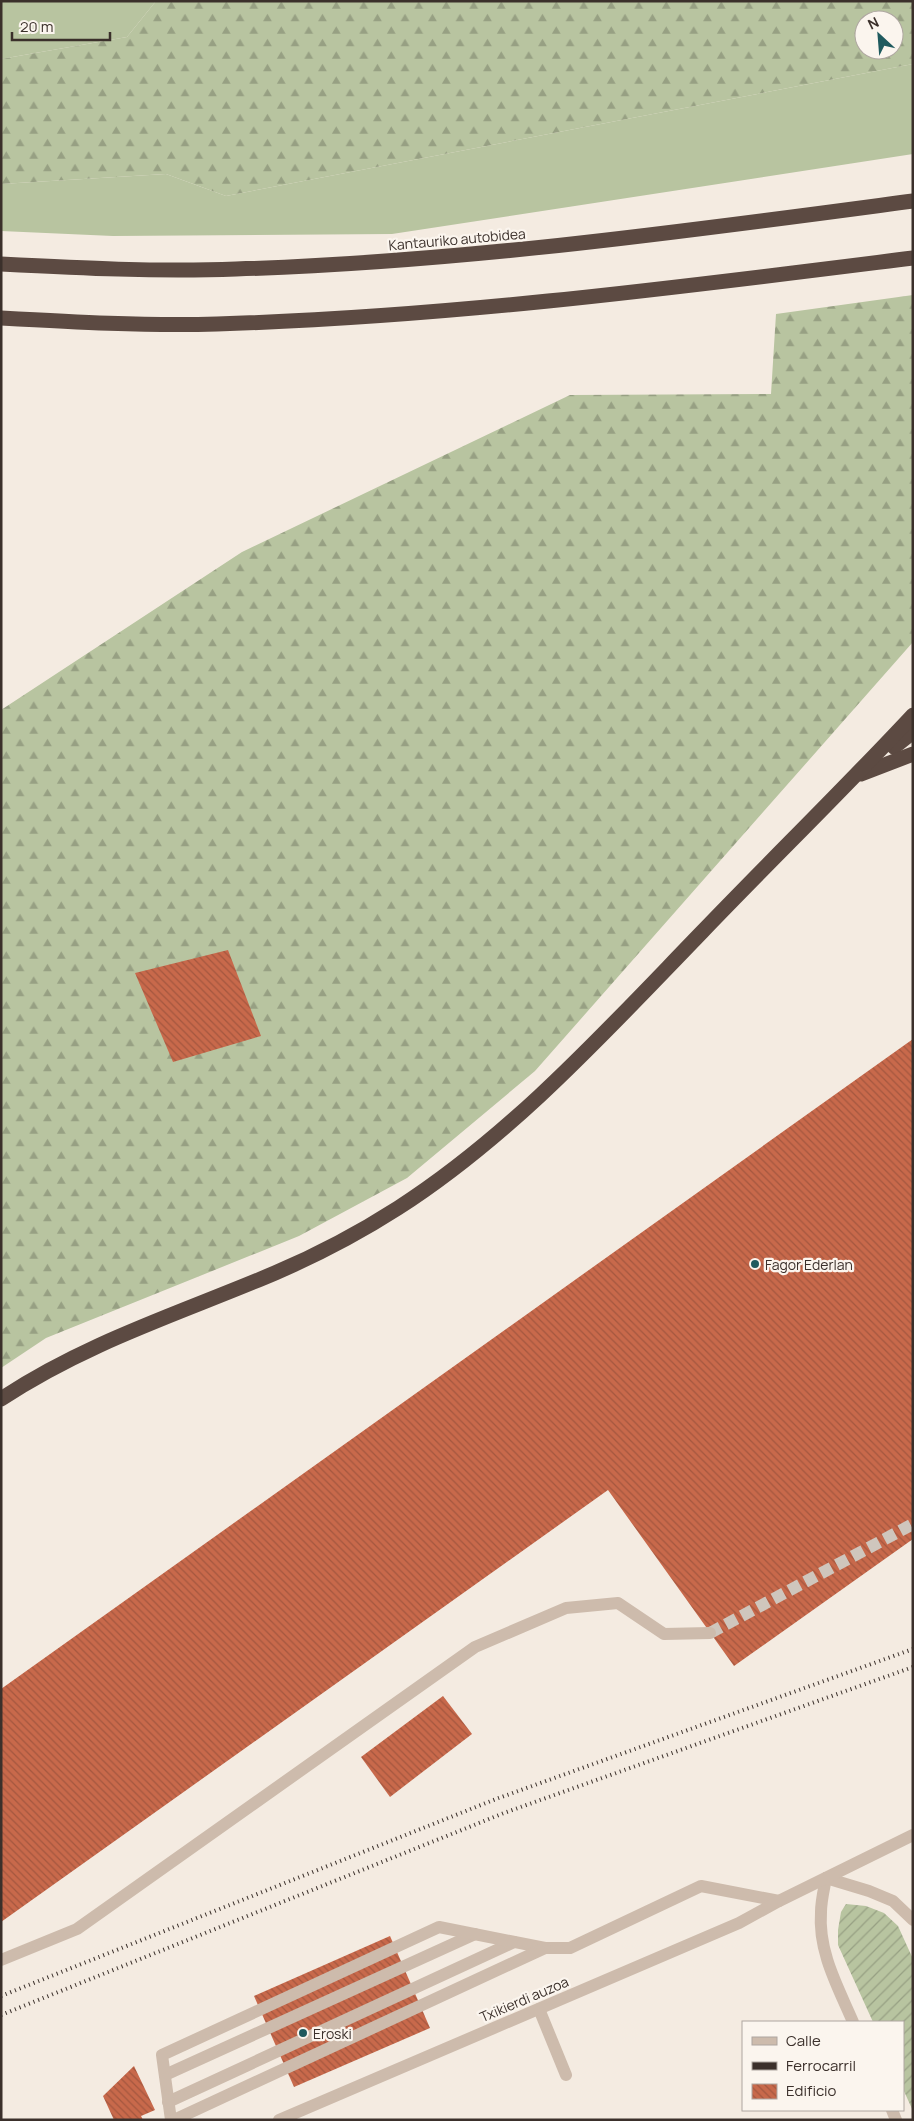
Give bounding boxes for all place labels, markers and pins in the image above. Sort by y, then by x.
place label: Fagor Ederlan [765,1255,853,1274]
marker: Fagor Ederlan [749,1258,761,1270]
place label: Eroski [313,2024,352,2043]
marker: Eroski [297,2027,309,2039]

